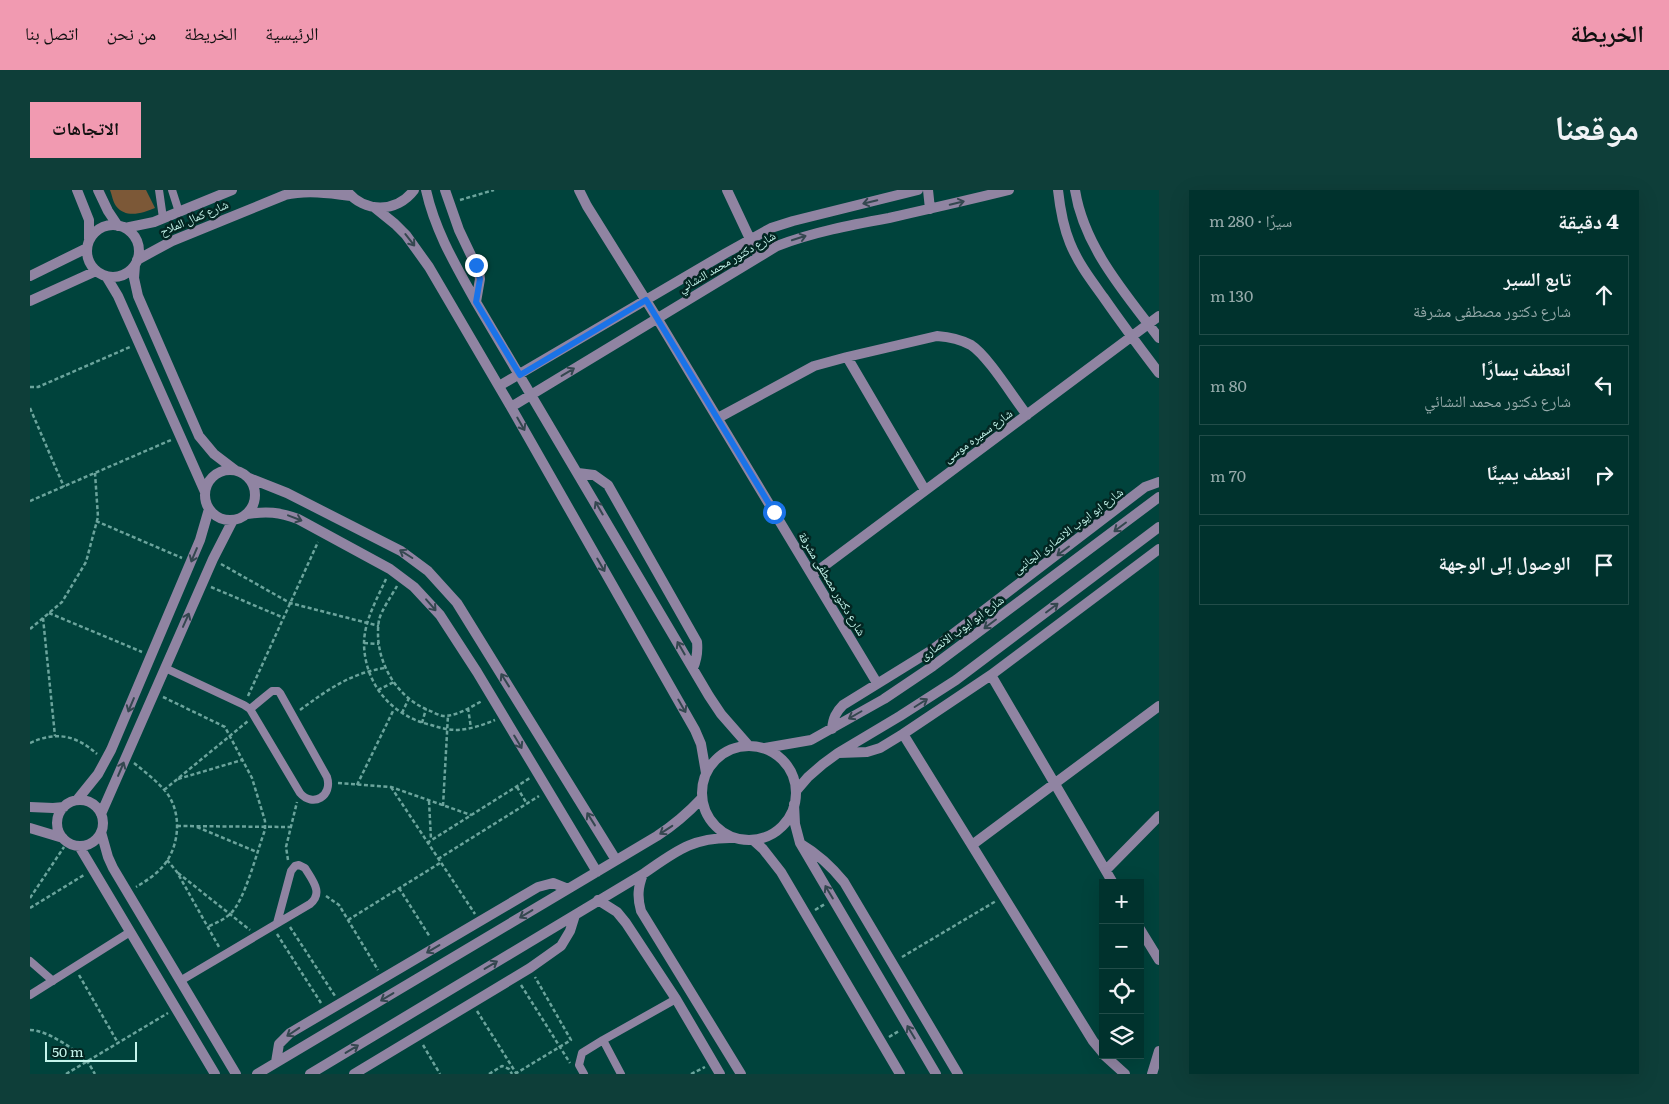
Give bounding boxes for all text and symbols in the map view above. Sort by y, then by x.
text: الخريطة [1570,14,1644,49]
text: اتصل بنا [25,19,78,46]
text: من نحن [106,19,156,46]
text: الخريطة [184,19,237,46]
text: الرئيسية [265,19,319,46]
text: موقعنا [1554,99,1639,151]
button: الاتجاهات [30,102,141,158]
street label: شارع كمال الملاح [156,194,231,240]
one-way arrow [863,198,879,207]
one-way arrow [949,198,965,207]
text: 4 دقيقة [1558,204,1619,235]
text: سيرًا · 280 m [1209,208,1292,232]
street label: شارع دكتور محمد النشائي [674,226,780,298]
one-way arrow [405,233,415,247]
one-way arrow [790,233,806,242]
route end [465,254,488,277]
text: تابع السير [1504,264,1571,292]
icon: ahead [1590,281,1618,309]
text: 130 m [1210,283,1253,307]
text: شارع دكتور مصطفى مشرفة [1413,298,1571,322]
text: انعطف يسارًا [1481,354,1571,382]
one-way arrow [560,367,574,377]
icon: left [1590,371,1618,399]
text: 80 m [1210,373,1247,397]
text: شارع دكتور محمد النشائي [1424,388,1571,412]
street label: شارع سميره موسى [939,404,1016,467]
one-way arrow [516,416,526,431]
text: انعطف يمينًا [1487,458,1571,486]
icon: right [1590,461,1618,489]
text: 70 m [1210,463,1246,487]
street label: شارع ابو ايوب الانصارى الجانبى [1008,483,1127,578]
route start [763,501,786,524]
one-way arrow [593,502,603,516]
one-way arrow [287,514,302,523]
one-way arrow [1114,521,1127,532]
street label: شارع دكتور مصطفى مشرفة [795,528,871,639]
one-way arrow [1057,545,1070,556]
one-way arrow [188,547,198,562]
text: الوصول إلى الوجهة [1438,548,1571,576]
one-way arrow [399,549,413,559]
icon: arrive [1590,551,1618,579]
one-way arrow [597,557,607,572]
street label: شارع ابو ايوب الانصارى [915,590,1007,664]
one-way arrow [425,598,437,611]
one-way arrow [1045,602,1058,613]
one-way arrow [181,613,191,628]
one-way arrow [983,619,997,629]
one-way arrow [676,642,686,656]
one-way arrow [500,674,510,688]
one-way arrow [125,697,135,712]
one-way arrow [913,698,927,708]
one-way arrow [677,699,687,713]
one-way arrow [848,710,863,720]
one-way arrow [514,734,524,748]
one-way arrow [116,762,126,777]
one-way arrow [585,812,595,826]
one-way arrow [659,825,673,835]
map controls [1099,879,1144,1059]
button: + [1099,879,1144,924]
one-way arrow [823,886,833,900]
one-way arrow [520,909,534,919]
button: − [1099,924,1144,969]
one-way arrow [427,944,441,954]
one-way arrow [483,960,497,970]
button: locate [1099,969,1144,1014]
one-way arrow [380,992,394,1002]
button: layers [1099,1014,1144,1059]
one-way arrow [906,1026,916,1040]
one-way arrow [287,1027,301,1037]
scale bar [45,1039,138,1062]
text: 50 m [52,1041,84,1061]
one-way arrow [344,1043,358,1053]

